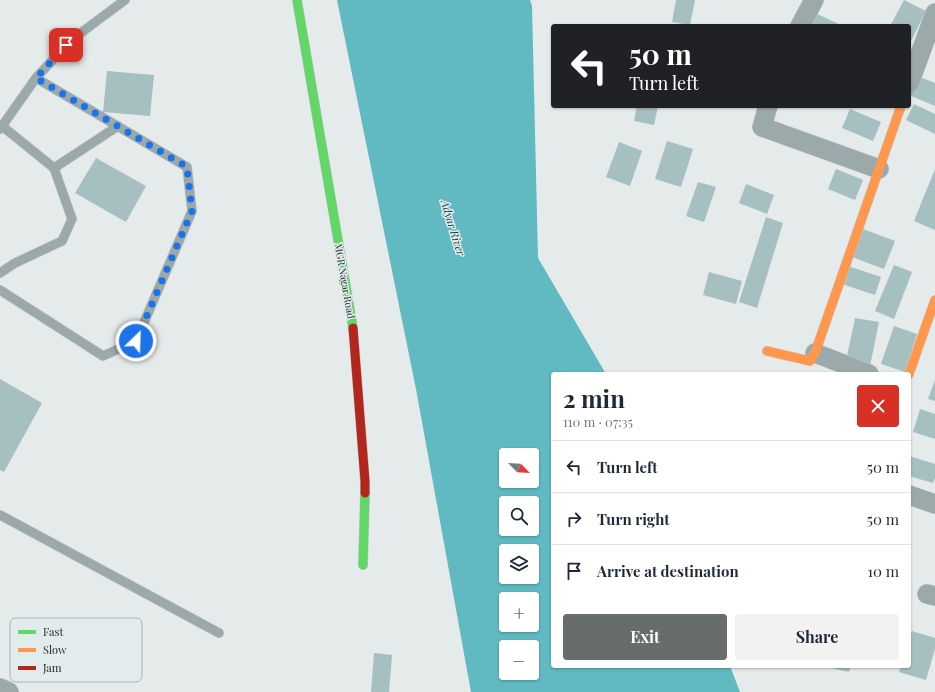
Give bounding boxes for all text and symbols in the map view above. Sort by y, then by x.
pin [49,28,83,62]
icon: arrive [55,34,77,56]
text: 50 m [629,35,692,72]
icon: left [563,40,615,92]
text: Turn left [629,71,699,95]
water label: Adyar River [438,197,469,258]
street label: MGR Nagar Road [332,242,359,320]
position arrow [115,320,157,362]
text: 2 min [563,382,625,414]
button: close [857,385,899,427]
text: 110 m · 07:35 [563,413,633,430]
north arrow [499,448,539,488]
map controls [499,448,539,680]
icon: left [563,456,585,478]
text: Turn left [597,457,658,477]
text: 50 m [867,457,899,477]
button: search [499,496,539,536]
icon: right [563,508,585,530]
text: Turn right [597,509,670,529]
text: 50 m [867,509,899,529]
button: layers [499,544,539,584]
icon: arrive [563,560,585,582]
text: Arrive at destination [597,561,739,581]
text: 10 m [867,561,899,581]
button: + [499,592,539,632]
button: Exit [563,614,727,660]
button: Share [735,614,899,660]
legend [10,618,142,682]
text: Fast [43,624,63,639]
button: − [499,640,539,680]
text: Slow [43,642,67,657]
text: Jam [42,660,62,675]

